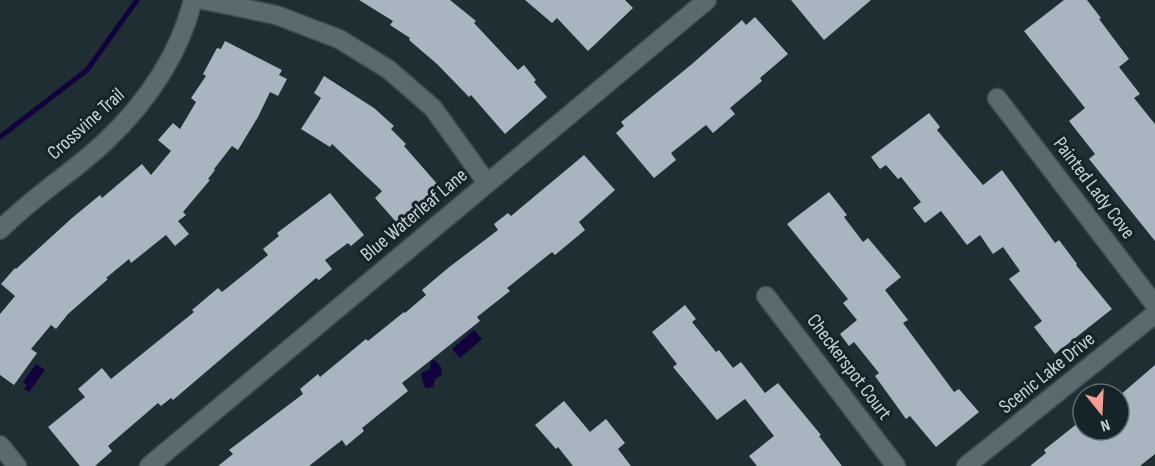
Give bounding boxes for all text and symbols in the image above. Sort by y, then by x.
street label: Crossvine Trail [42,83,130,165]
street label: Painted Lady Cove [1048,132,1140,244]
street label: Blue Waterleaf Lane [356,163,472,267]
street label: Checkerspot Court [801,309,897,425]
street label: Scenic Lake Drive [994,327,1100,419]
north arrow [1071,382,1131,442]
text: N [1098,414,1112,435]

